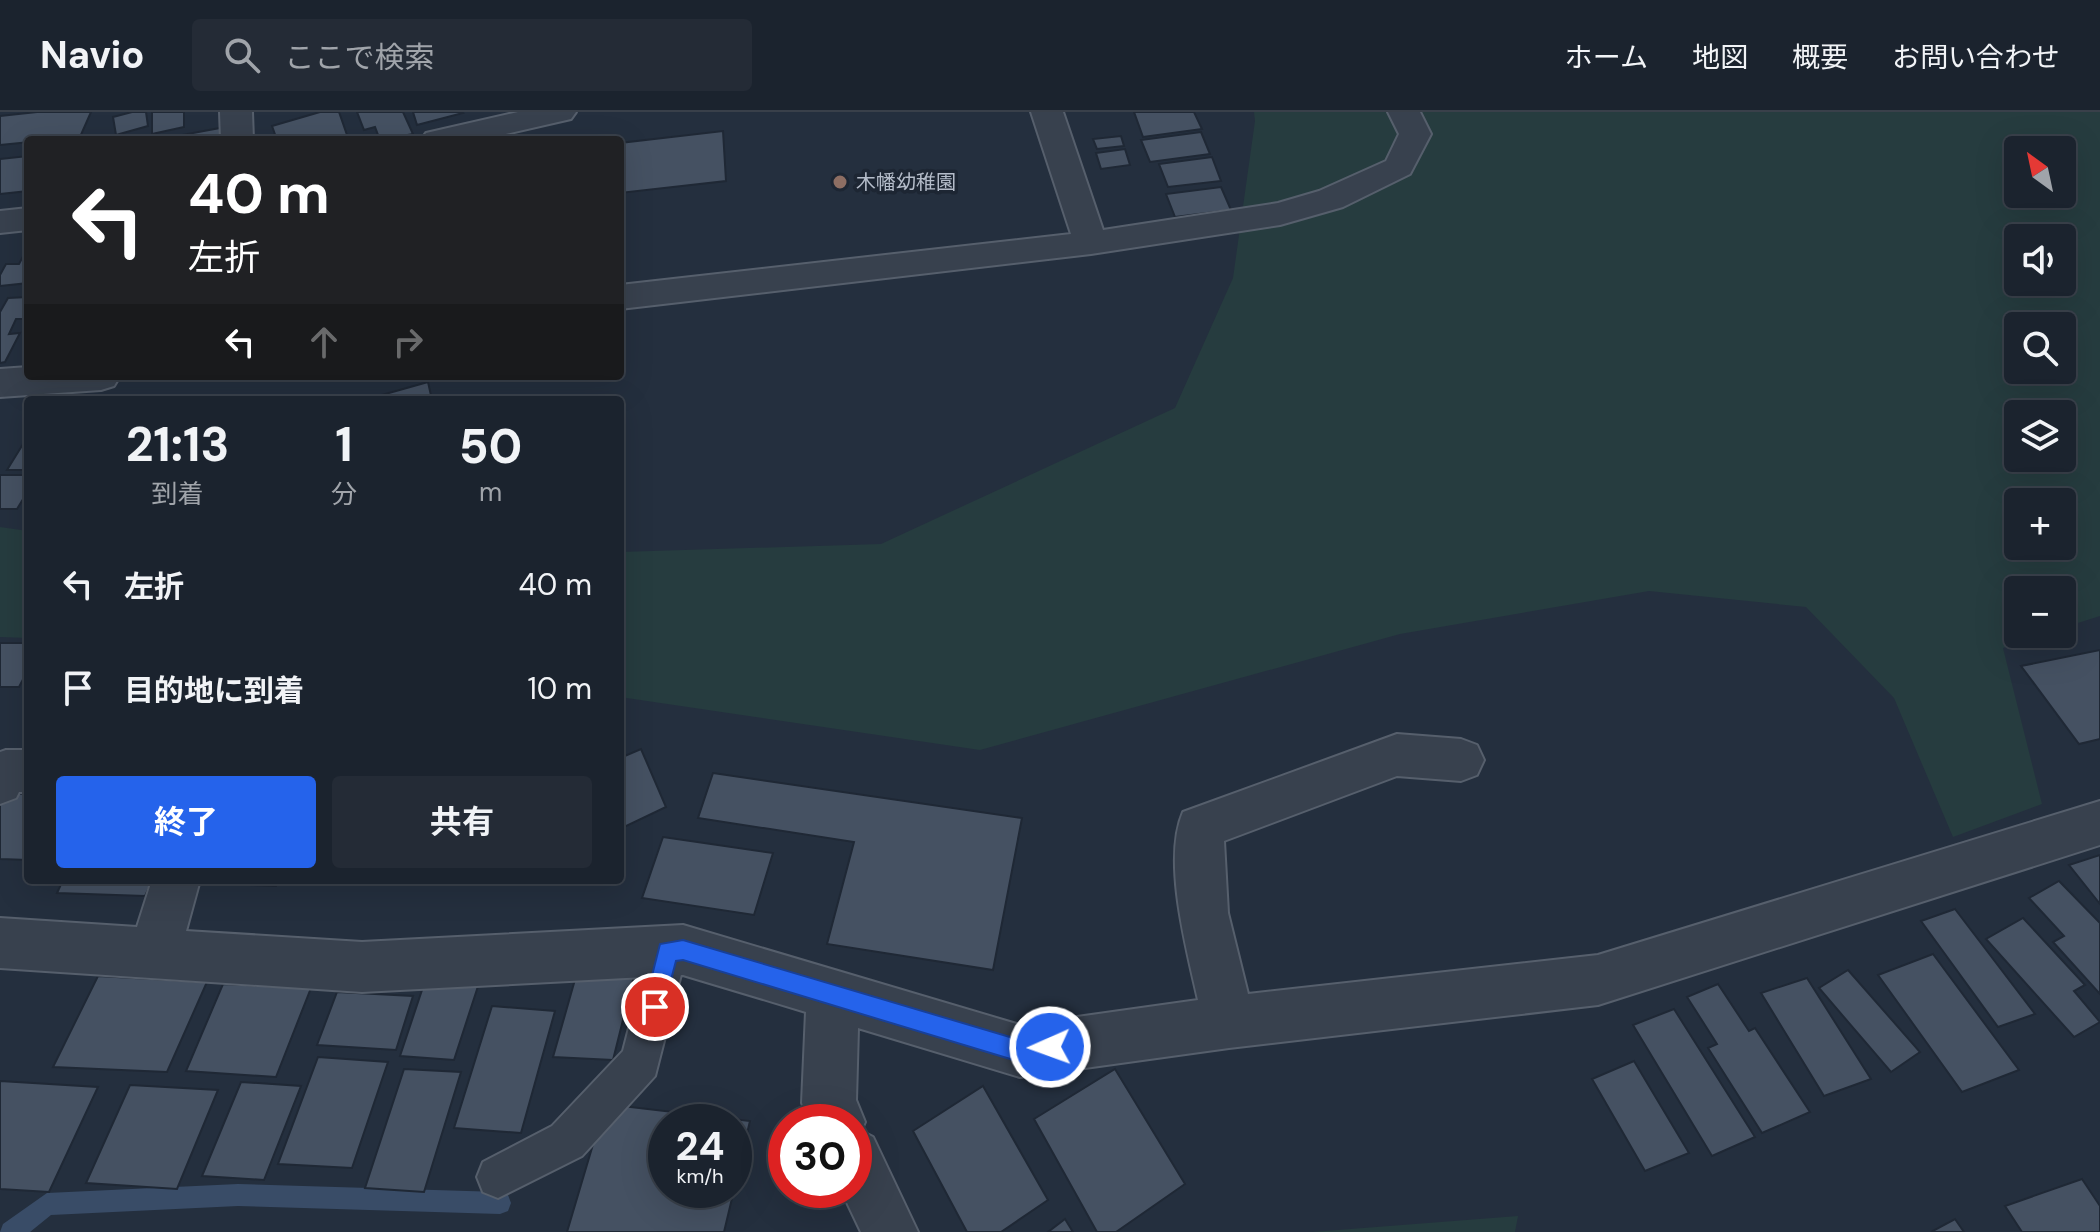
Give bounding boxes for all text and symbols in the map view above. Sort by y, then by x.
search box [192,19,752,91]
text: Navio [40,30,144,80]
icon: search [220,33,264,77]
text: ここで検索 [284,38,434,77]
text: ホーム [1565,39,1648,76]
text: 地図 [1692,39,1748,76]
text: 概要 [1792,39,1848,76]
text: お問い合わせ [1892,39,2060,76]
north arrow [2004,136,2076,208]
map controls [2004,136,2076,648]
text: 40 m [188,157,330,230]
icon: left [56,168,160,272]
place label: 木幡幼稚園 [856,169,956,195]
marker: 木幡幼稚園 [831,173,849,191]
button: sound [2004,224,2076,296]
text: 左折 [188,234,260,281]
button: search [2004,312,2076,384]
icon: left [218,320,262,364]
icon: ahead [302,320,346,364]
icon: right [386,320,430,364]
button: layers [2004,400,2076,472]
text: 21:13 [126,413,229,476]
text: 1 [335,413,353,476]
text: 50 [459,415,522,478]
text: m [479,475,502,509]
text: 到着 [152,477,204,511]
text: 分 [331,477,357,511]
button: + [2004,488,2076,560]
icon: left [56,562,100,606]
text: 40 m [519,565,592,604]
text: 左折 [124,567,184,606]
button: − [2004,576,2076,648]
icon: arrive [56,666,100,710]
text: 10 m [527,669,592,708]
text: 目的地に到着 [124,671,304,710]
button: 終了 [56,776,316,868]
button: 共有 [332,776,592,868]
pin [621,973,689,1041]
icon: arrive [633,985,677,1029]
position arrow [1008,1005,1092,1089]
speed limit sign: 30 [768,1104,872,1208]
text: 24 [676,1120,724,1172]
text: km/h [676,1163,724,1189]

